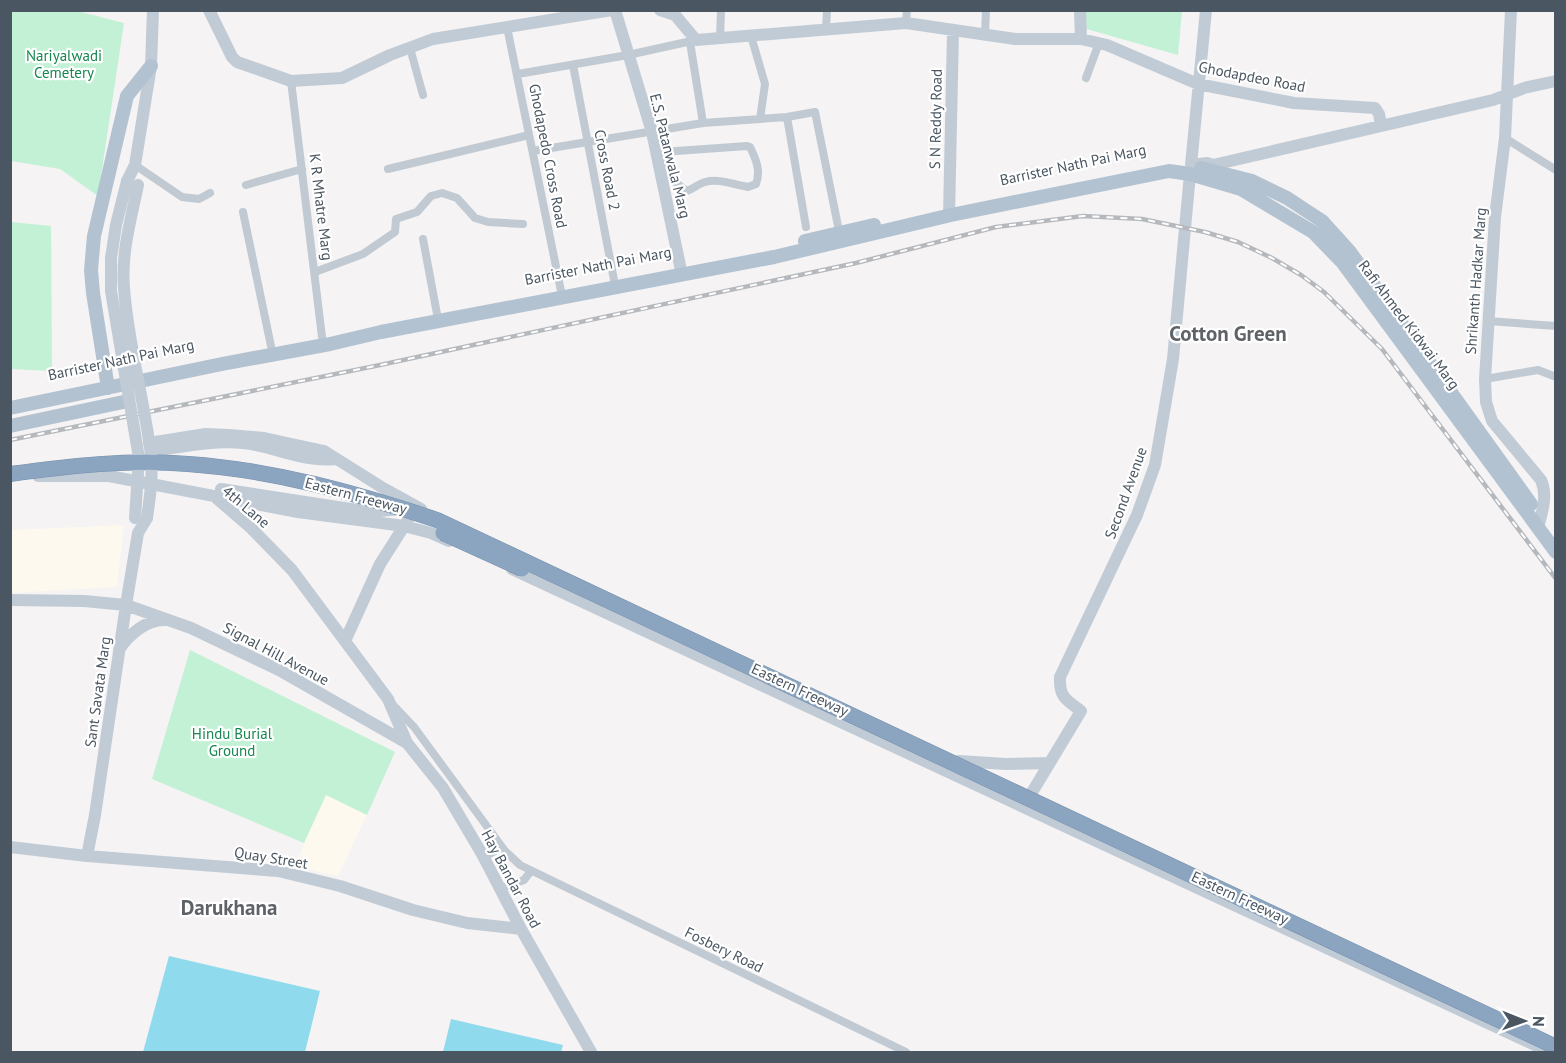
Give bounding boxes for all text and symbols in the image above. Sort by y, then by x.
park label: Nariyalwadi Cemetery [26,46,102,82]
street label: Ghodapdeo Road [1197,57,1307,96]
street label: S N Reddy Road [925,69,946,169]
street label: Ghodapedo Cross Road [525,82,572,230]
street label: E.S. Patanwala Marg [646,91,695,220]
street label: Cross Road 2 [590,128,625,212]
street label: Barrister Nath Pai Marg [998,140,1148,189]
street label: K R Mhatre Marg [306,152,337,261]
street label: Shrikanth Hadkar Marg [1461,207,1490,355]
street label: Barrister Nath Pai Marg [523,242,673,289]
street label: Rafi Ahmed Kidwai Marg [1355,256,1464,393]
district label: Cotton Green [1169,320,1287,347]
street label: Barrister Nath Pai Marg [46,335,196,384]
street label: Second Avenue [1100,444,1151,541]
street label: Eastern Freeway [303,473,409,518]
street label: 4th Lane [219,481,274,532]
street label: Signal Hill Avenue [220,618,332,689]
street label: Sant Savata Marg [80,635,115,749]
street label: Eastern Freeway [749,659,852,720]
park label: Hindu Burial Ground [192,724,273,760]
street label: Hay Bandar Road [478,826,545,931]
street label: Quay Street [233,842,309,873]
street label: Eastern Freeway [1189,867,1292,928]
district label: Darukhana [181,894,277,921]
street label: Fosbery Road [682,922,767,977]
north arrow [1494,991,1554,1051]
text: N [1529,1016,1549,1027]

